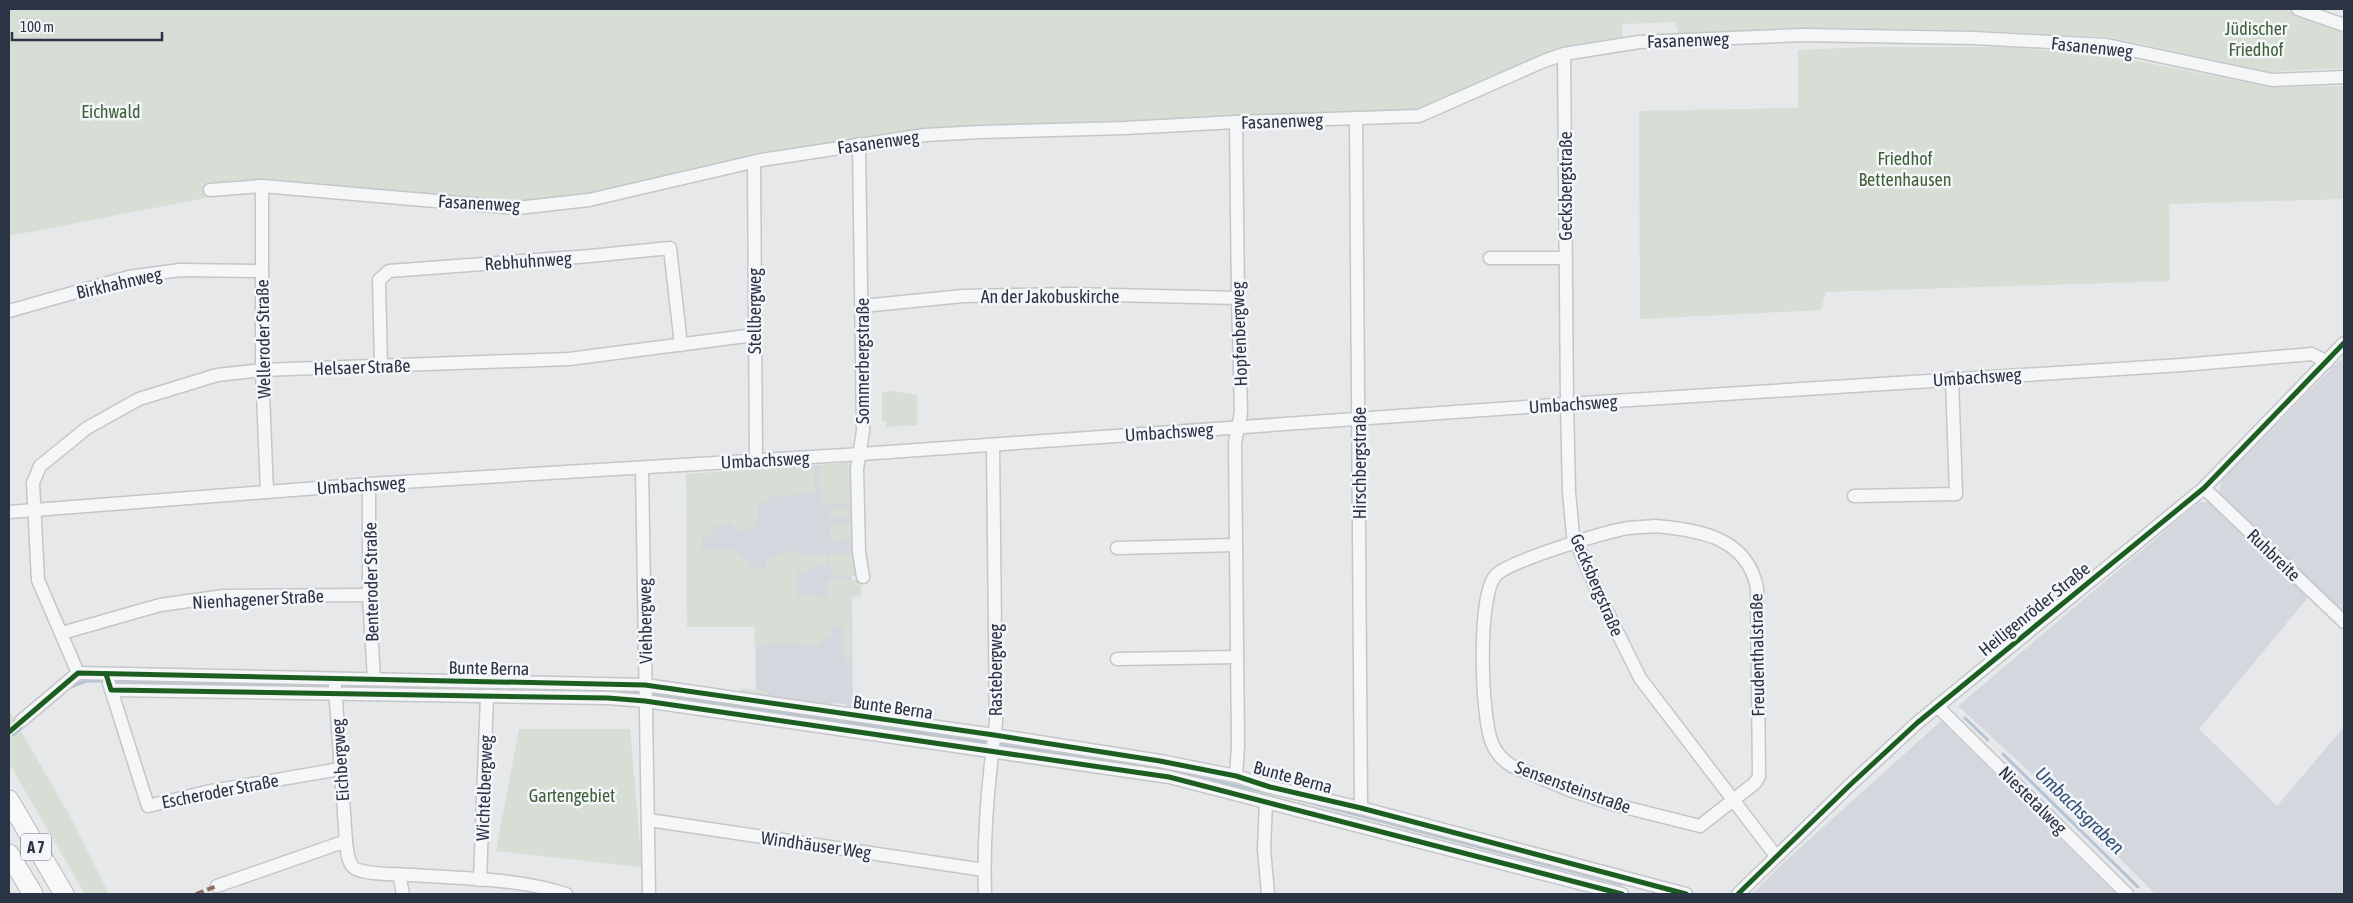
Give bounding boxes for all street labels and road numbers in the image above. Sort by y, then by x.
street label: Fasanenweg [1647,28,1730,52]
street label: Fasanenweg [2050,32,2134,62]
street label: Fasanenweg [1241,109,1324,133]
street label: Fasanenweg [836,126,920,158]
street label: Gecksbergstraße [1555,131,1576,241]
street label: Fasanenweg [437,190,521,216]
street label: Rebhuhnweg [484,247,572,275]
street label: Birkhahnweg [74,263,164,303]
street label: Stellbergweg [744,268,765,354]
street label: Welleroder Straße [251,279,275,399]
street label: Hopfenbergweg [1227,281,1251,387]
street label: An der Jakobuskirche [981,286,1119,307]
street label: Sommerbergstraße [852,298,873,424]
street label: Helsaer Straße [313,355,411,379]
street label: Umbachsweg [1932,363,2022,391]
street label: Umbachsweg [1528,390,1618,418]
street label: Hirschbergstraße [1349,407,1370,519]
street label: Umbachsweg [1124,418,1214,446]
street label: Umbachsweg [720,447,810,473]
street label: Umbachsweg [316,471,406,499]
street label: Benteroder Straße [359,522,383,642]
street label: Ruhbreite [2243,525,2305,585]
street label: Gecksbergstraße [1566,531,1628,639]
street label: Heiligenröder Straße [1974,558,2094,660]
street label: Viehbergweg [634,578,656,664]
street label: Nienhagener Straße [192,585,324,613]
street label: Freudenthalstraße [1745,593,1769,717]
street label: Rastebergweg [985,623,1006,716]
street label: Bunte Berna [448,657,530,679]
street label: Bunte Berna [852,691,934,723]
street label: Eichbergweg [327,718,353,802]
street label: Wichtelbergweg [472,734,496,841]
street label: Bunte Berna [1251,756,1335,798]
street label: Sensensteinstraße [1512,756,1634,818]
street label: Niestetalweg [1995,762,2071,838]
street label: Escheroder Straße [160,769,280,813]
street label: Windhäuser Weg [760,827,873,863]
road number: A 7 [21,834,51,860]

